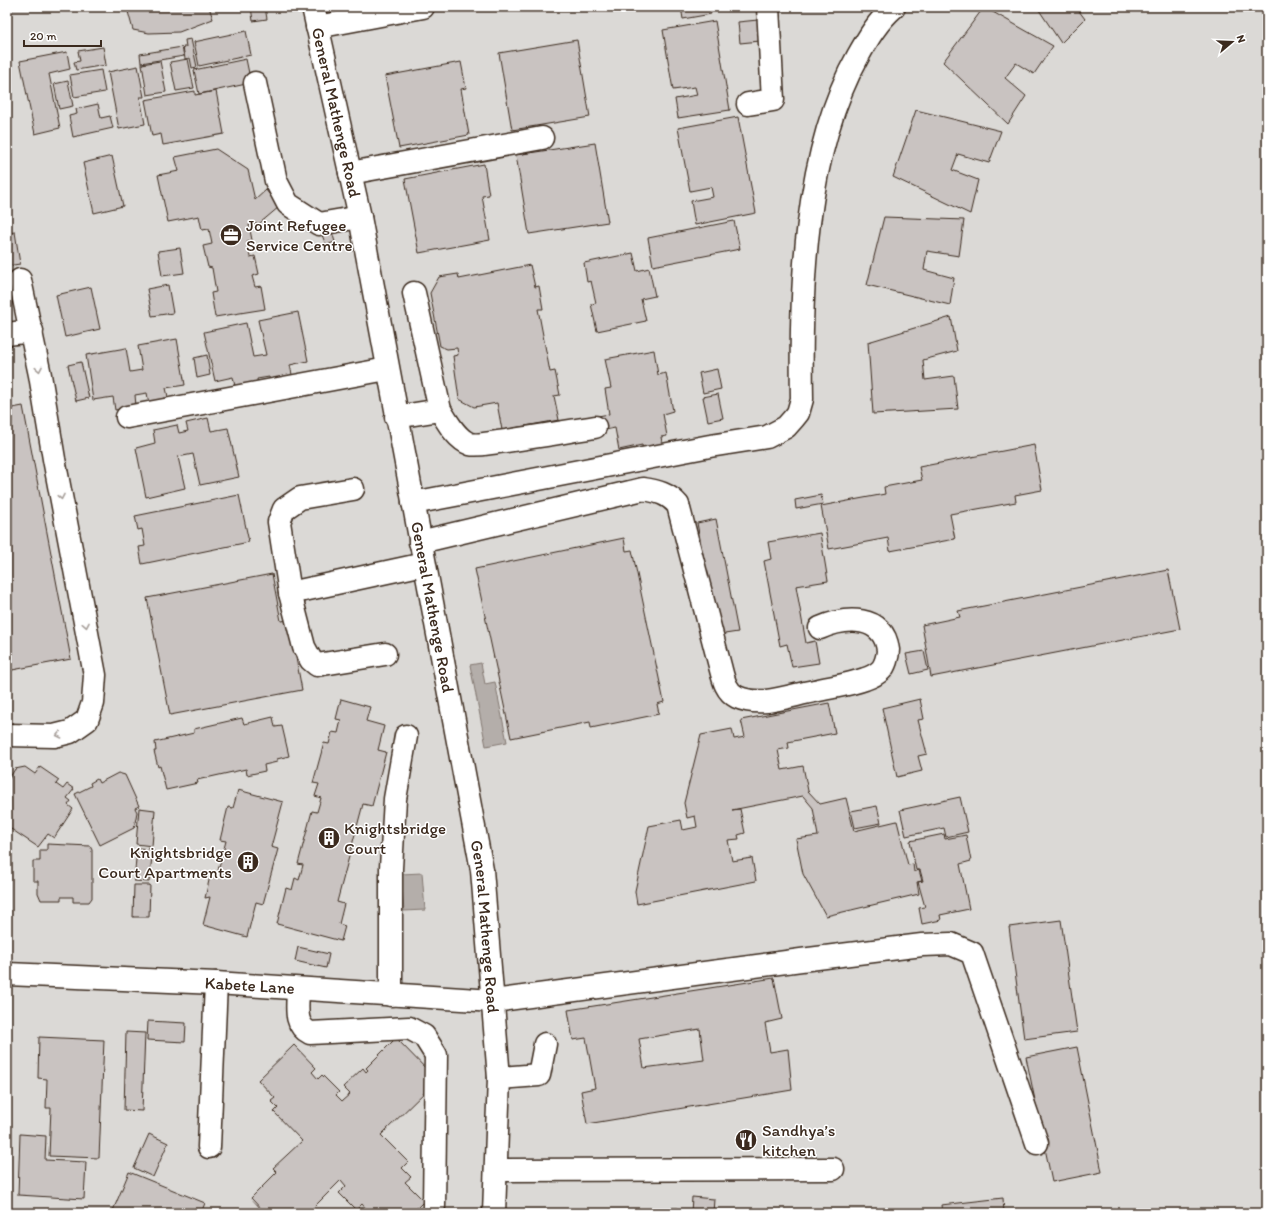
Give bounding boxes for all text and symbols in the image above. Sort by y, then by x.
scale bar [24,22,101,48]
north arrow [1212,22,1252,62]
street label: General Mathenge Road [308,26,365,199]
text: 20 m [30,29,57,43]
text: N [1234,33,1248,45]
place label: Joint Refugee Service Centre [246,215,352,255]
office icon: Joint Refugee Service Centre [218,222,244,248]
one-way arrow [34,366,43,372]
one-way arrow [57,494,65,500]
street label: General Mathenge Road [407,520,459,694]
one-way arrow [81,622,89,628]
one-way arrow [56,730,62,738]
place label: Knightsbridge Court [344,818,446,858]
building icon: Knightsbridge Court [316,825,342,851]
street label: General Mathenge Road [467,838,504,1014]
place label: Knightsbridge Court Apartments [98,842,232,882]
building icon: Knightsbridge Court Apartments [235,849,261,875]
street label: Kabete Lane [204,973,295,998]
place label: Sandhya’s kitchen [762,1120,835,1160]
restaurant icon: Sandhya’s kitchen [733,1127,759,1153]

